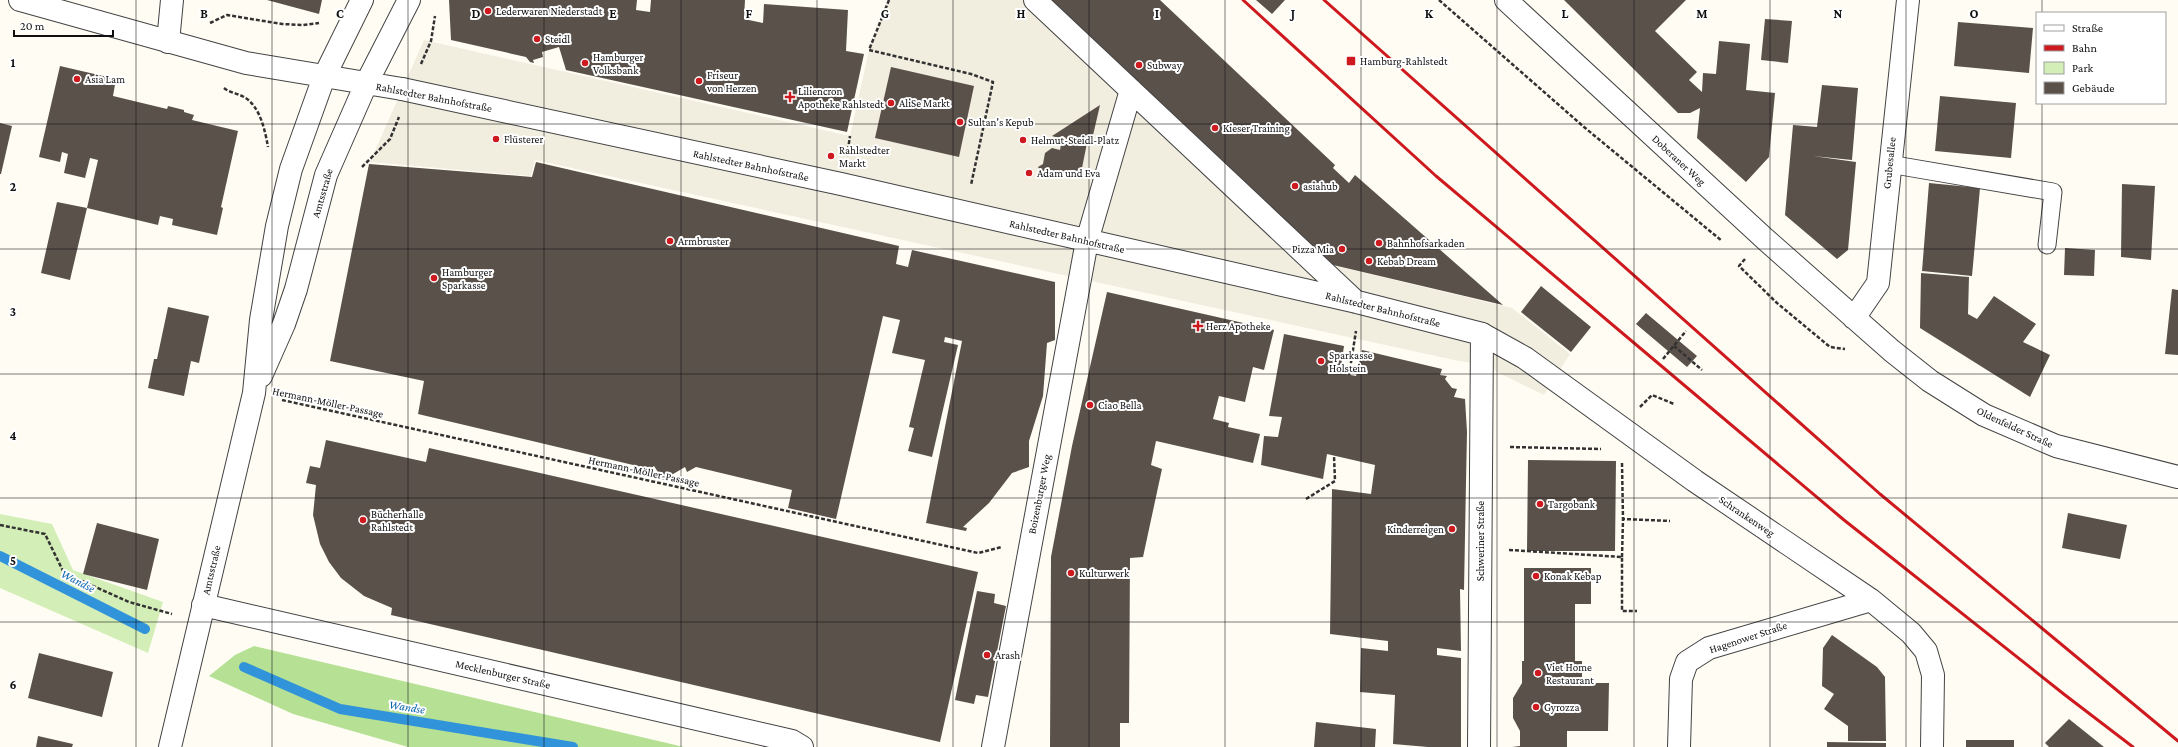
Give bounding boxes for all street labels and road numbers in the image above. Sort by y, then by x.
street label: Rahlstedter Bahnhofstraße [375,80,493,114]
street label: Doberaner Weg [1649,132,1709,189]
street label: Grubesallee [1880,136,1898,190]
street label: Rahlstedter Bahnhofstraße [692,147,810,183]
street label: Amtsstraße [309,167,335,219]
street label: Rahlstedter Bahnhofstraße [1008,217,1126,255]
street label: Rahlstedter Bahnhofstraße [1324,289,1442,329]
street label: Hermann-Möller-Passage [271,384,385,421]
street label: Oldenfelder Straße [1975,404,2055,450]
street label: Hermann-Möller-Passage [587,453,701,490]
street label: Boizenburger Weg [1025,453,1054,535]
street label: Schrankenweg [1716,493,1778,540]
street label: Schweriner Straße [1474,501,1486,581]
street label: Amtsstraße [199,544,223,596]
street label: Hagenower Straße [1708,619,1789,656]
street label: Mecklenburger Straße [454,657,552,692]

